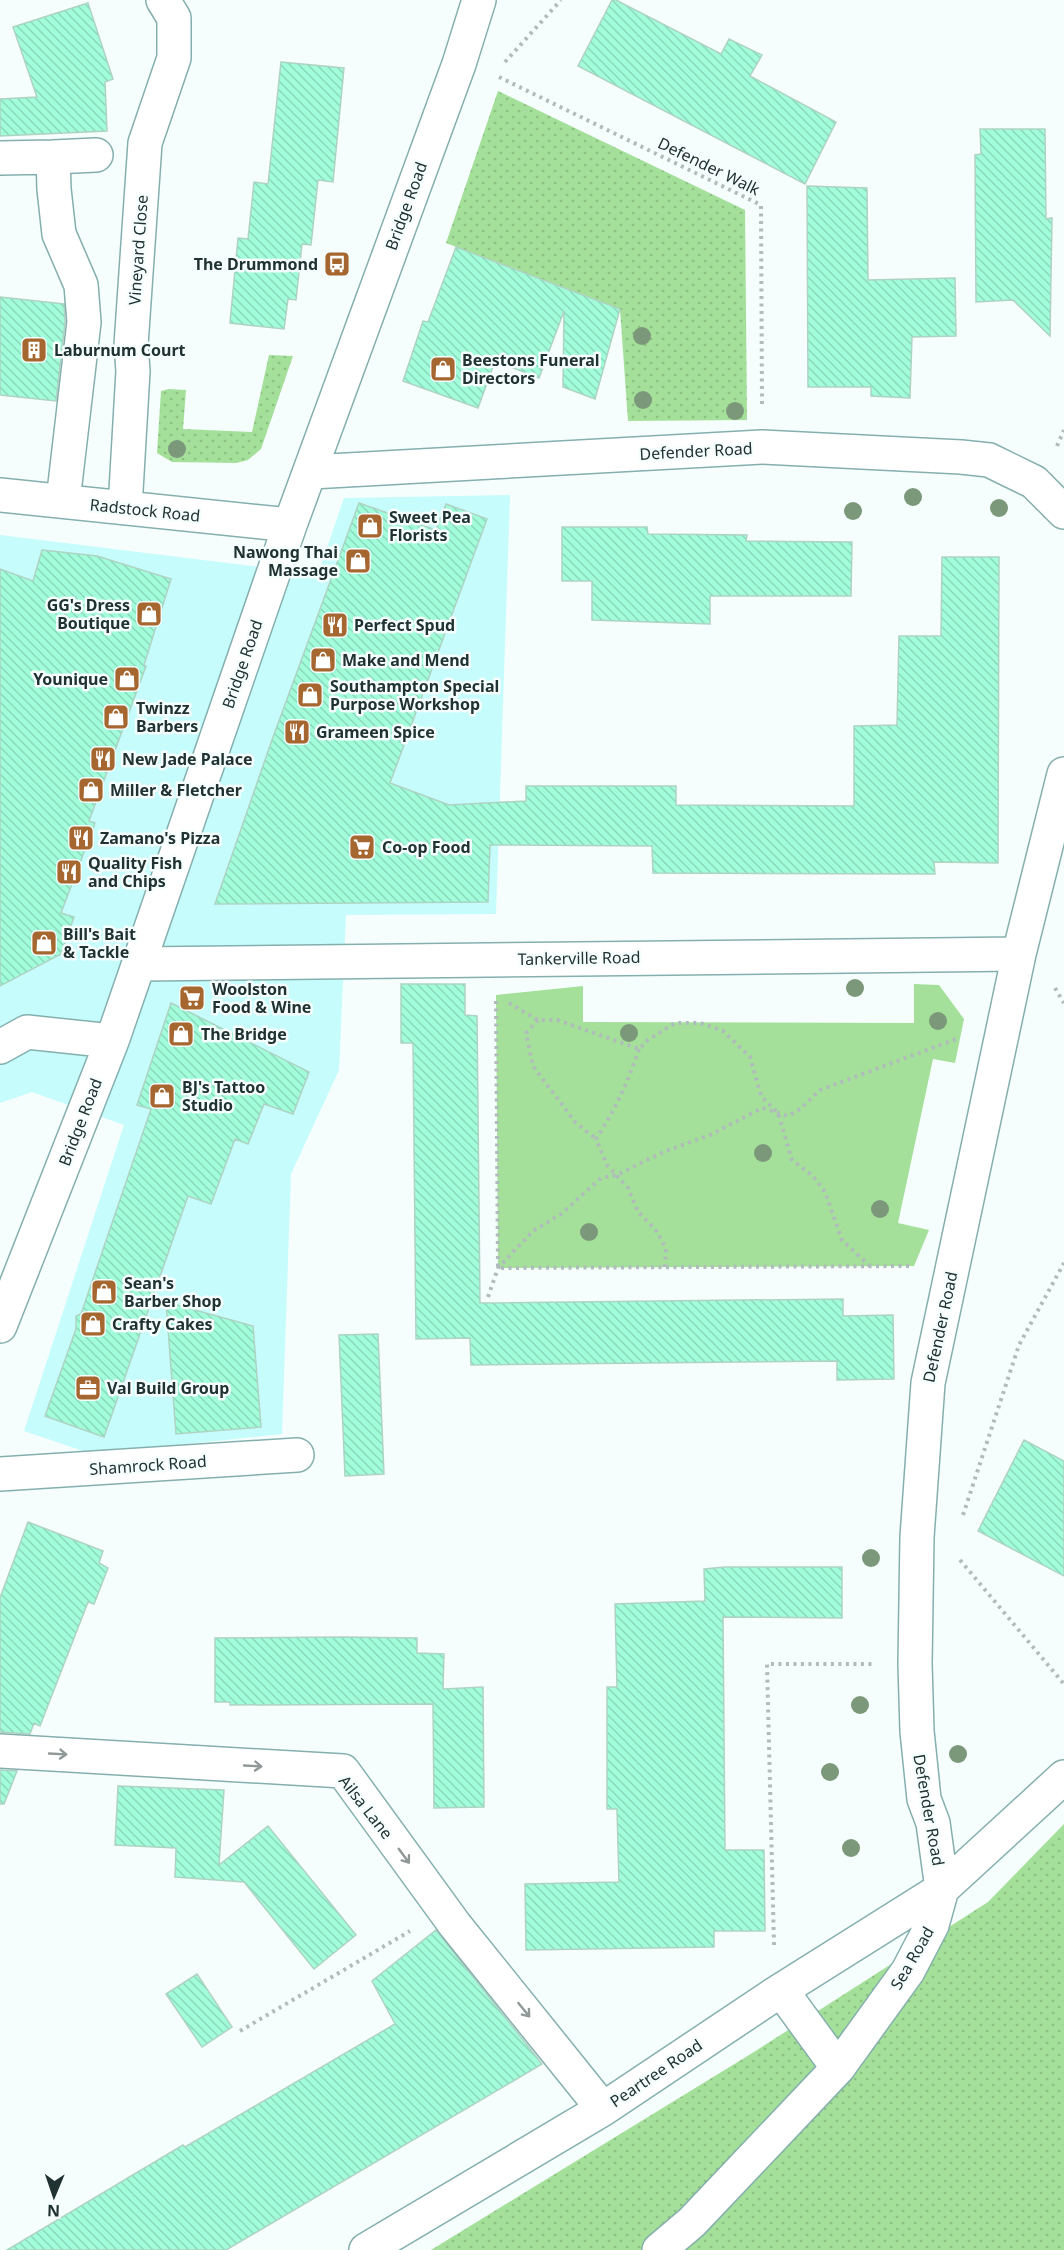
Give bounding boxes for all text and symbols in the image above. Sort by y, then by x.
street label: Defender Walk [654,132,764,200]
street label: Bridge Road [380,159,432,253]
street label: Vineyard Close [123,194,153,306]
bus stop icon: The Drummond [322,249,352,279]
place label: The Drummond [194,253,318,275]
building icon: Laburnum Court [19,335,49,365]
place label: Laburnum Court [54,339,186,361]
place label: Beestons Funeral Directors [462,349,600,389]
shop icon: Beestons Funeral Directors [428,354,458,384]
street label: Defender Road [639,437,753,465]
street label: Radstock Road [89,493,201,527]
place label: Sweet Pea Florists [389,506,471,546]
shop icon: Sweet Pea Florists [355,511,385,541]
place label: Nawong Thai Massage [233,541,338,581]
shop icon: Nawong Thai Massage [343,546,373,576]
place label: GG's Dress Boutique [47,594,130,634]
shop icon: GG's Dress Boutique [134,599,164,629]
restaurant icon: Perfect Spud [320,610,350,640]
place label: Perfect Spud [354,614,455,636]
street label: Bridge Road [217,617,267,711]
shop icon: Make and Mend [308,645,338,675]
place label: Make and Mend [342,649,470,671]
shop icon: Younique [112,664,142,694]
place label: Younique [33,668,108,690]
place label: Southampton Special Purpose Workshop [330,675,499,715]
shop icon: Southampton Special Purpose Workshop [295,680,325,710]
place label: Twinzz Barbers [136,697,198,737]
shop icon: Twinzz Barbers [101,702,131,732]
restaurant icon: Grameen Spice [282,717,312,747]
place label: Grameen Spice [316,721,435,743]
restaurant icon: New Jade Palace [88,744,118,774]
place label: New Jade Palace [122,748,252,770]
shop icon: Miller & Fletcher [76,775,106,805]
place label: Miller & Fletcher [110,779,242,801]
restaurant icon: Zamano's Pizza [66,823,96,853]
place label: Zamano's Pizza [100,827,220,849]
supermarket icon: Co-op Food [347,832,377,862]
place label: Co-op Food [382,836,471,858]
place label: Quality Fish and Chips [88,852,182,892]
restaurant icon: Quality Fish and Chips [54,857,84,887]
place label: Bill's Bait & Tackle [63,923,136,963]
shop icon: Bill's Bait & Tackle [29,928,59,958]
street label: Tankerville Road [517,946,641,970]
place label: Woolston Food & Wine [212,978,311,1018]
supermarket icon: Woolston Food & Wine [177,983,207,1013]
shop icon: The Bridge [166,1019,196,1049]
place label: The Bridge [201,1023,287,1045]
street label: Bridge Road [53,1075,107,1169]
place label: BJ's Tattoo Studio [182,1076,265,1116]
shop icon: BJ's Tattoo Studio [147,1081,177,1111]
street label: Defender Road [917,1269,963,1385]
place label: Sean's Barber Shop [124,1272,222,1312]
shop icon: Sean's Barber Shop [89,1277,119,1307]
shop icon: Crafty Cakes [78,1309,108,1339]
place label: Crafty Cakes [112,1313,212,1335]
office icon: Val Build Group [73,1373,103,1403]
place label: Val Build Group [107,1377,229,1399]
street label: Shamrock Road [89,1450,207,1480]
one-way arrow [48,1749,68,1760]
street label: Defender Road [908,1752,950,1868]
one-way arrow [243,1761,263,1772]
street label: Ailsa Lane [334,1770,398,1844]
one-way arrow [398,1848,411,1864]
street label: Sea Road [885,1922,939,1994]
one-way arrow [517,2002,530,2018]
street label: Peartree Road [605,2034,707,2112]
north arrow [24,2166,84,2226]
text: N [47,2200,60,2222]

